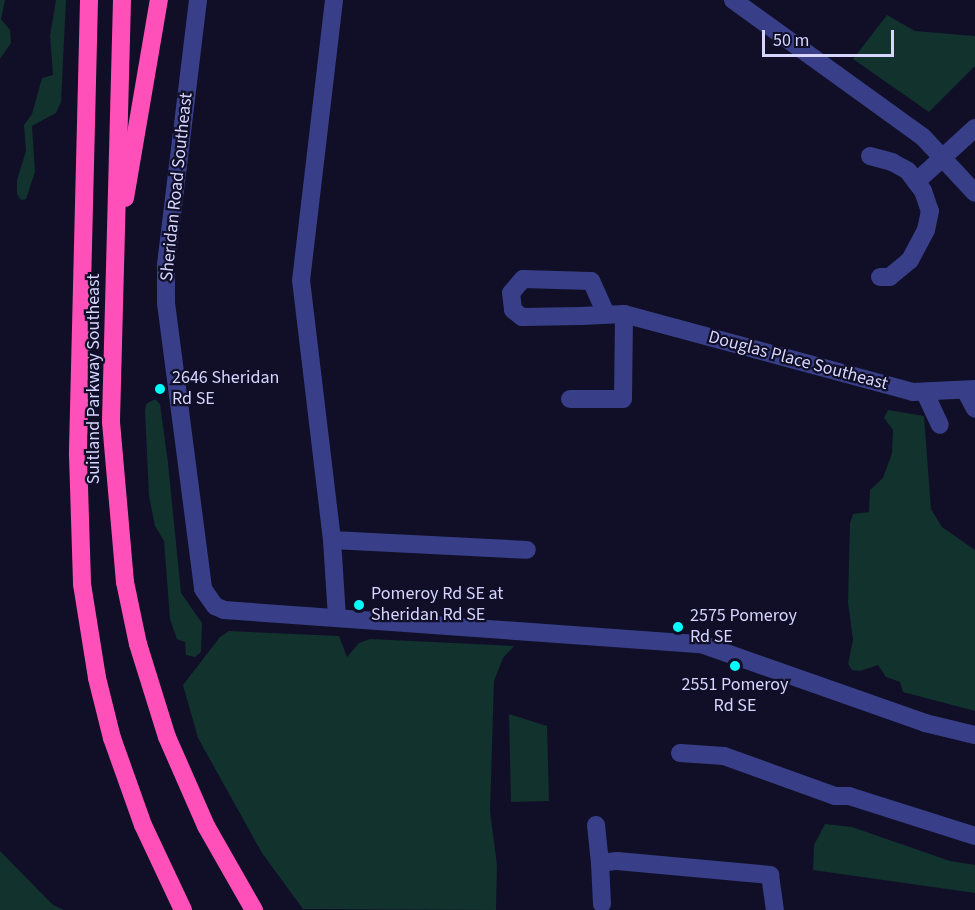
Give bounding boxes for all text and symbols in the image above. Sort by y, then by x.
scale bar [765,18,897,56]
text: 50 m [773,28,809,53]
street label: Sheridan Road Southeast [156,91,198,283]
street label: Suitland Parkway Southeast [83,274,105,484]
street label: Douglas Place Southeast [706,327,890,395]
place label: 2646 Sheridan Rd SE [172,368,279,410]
marker: 2646 Sheridan Rd SE [153,382,167,396]
place label: Pomeroy Rd SE at Sheridan Rd SE [371,584,503,626]
marker: Pomeroy Rd SE at Sheridan Rd SE [352,598,366,612]
place label: 2575 Pomeroy Rd SE [690,606,797,648]
marker: 2575 Pomeroy Rd SE [671,620,685,634]
marker: 2551 Pomeroy Rd SE [728,659,742,673]
place label: 2551 Pomeroy Rd SE [682,675,788,718]

